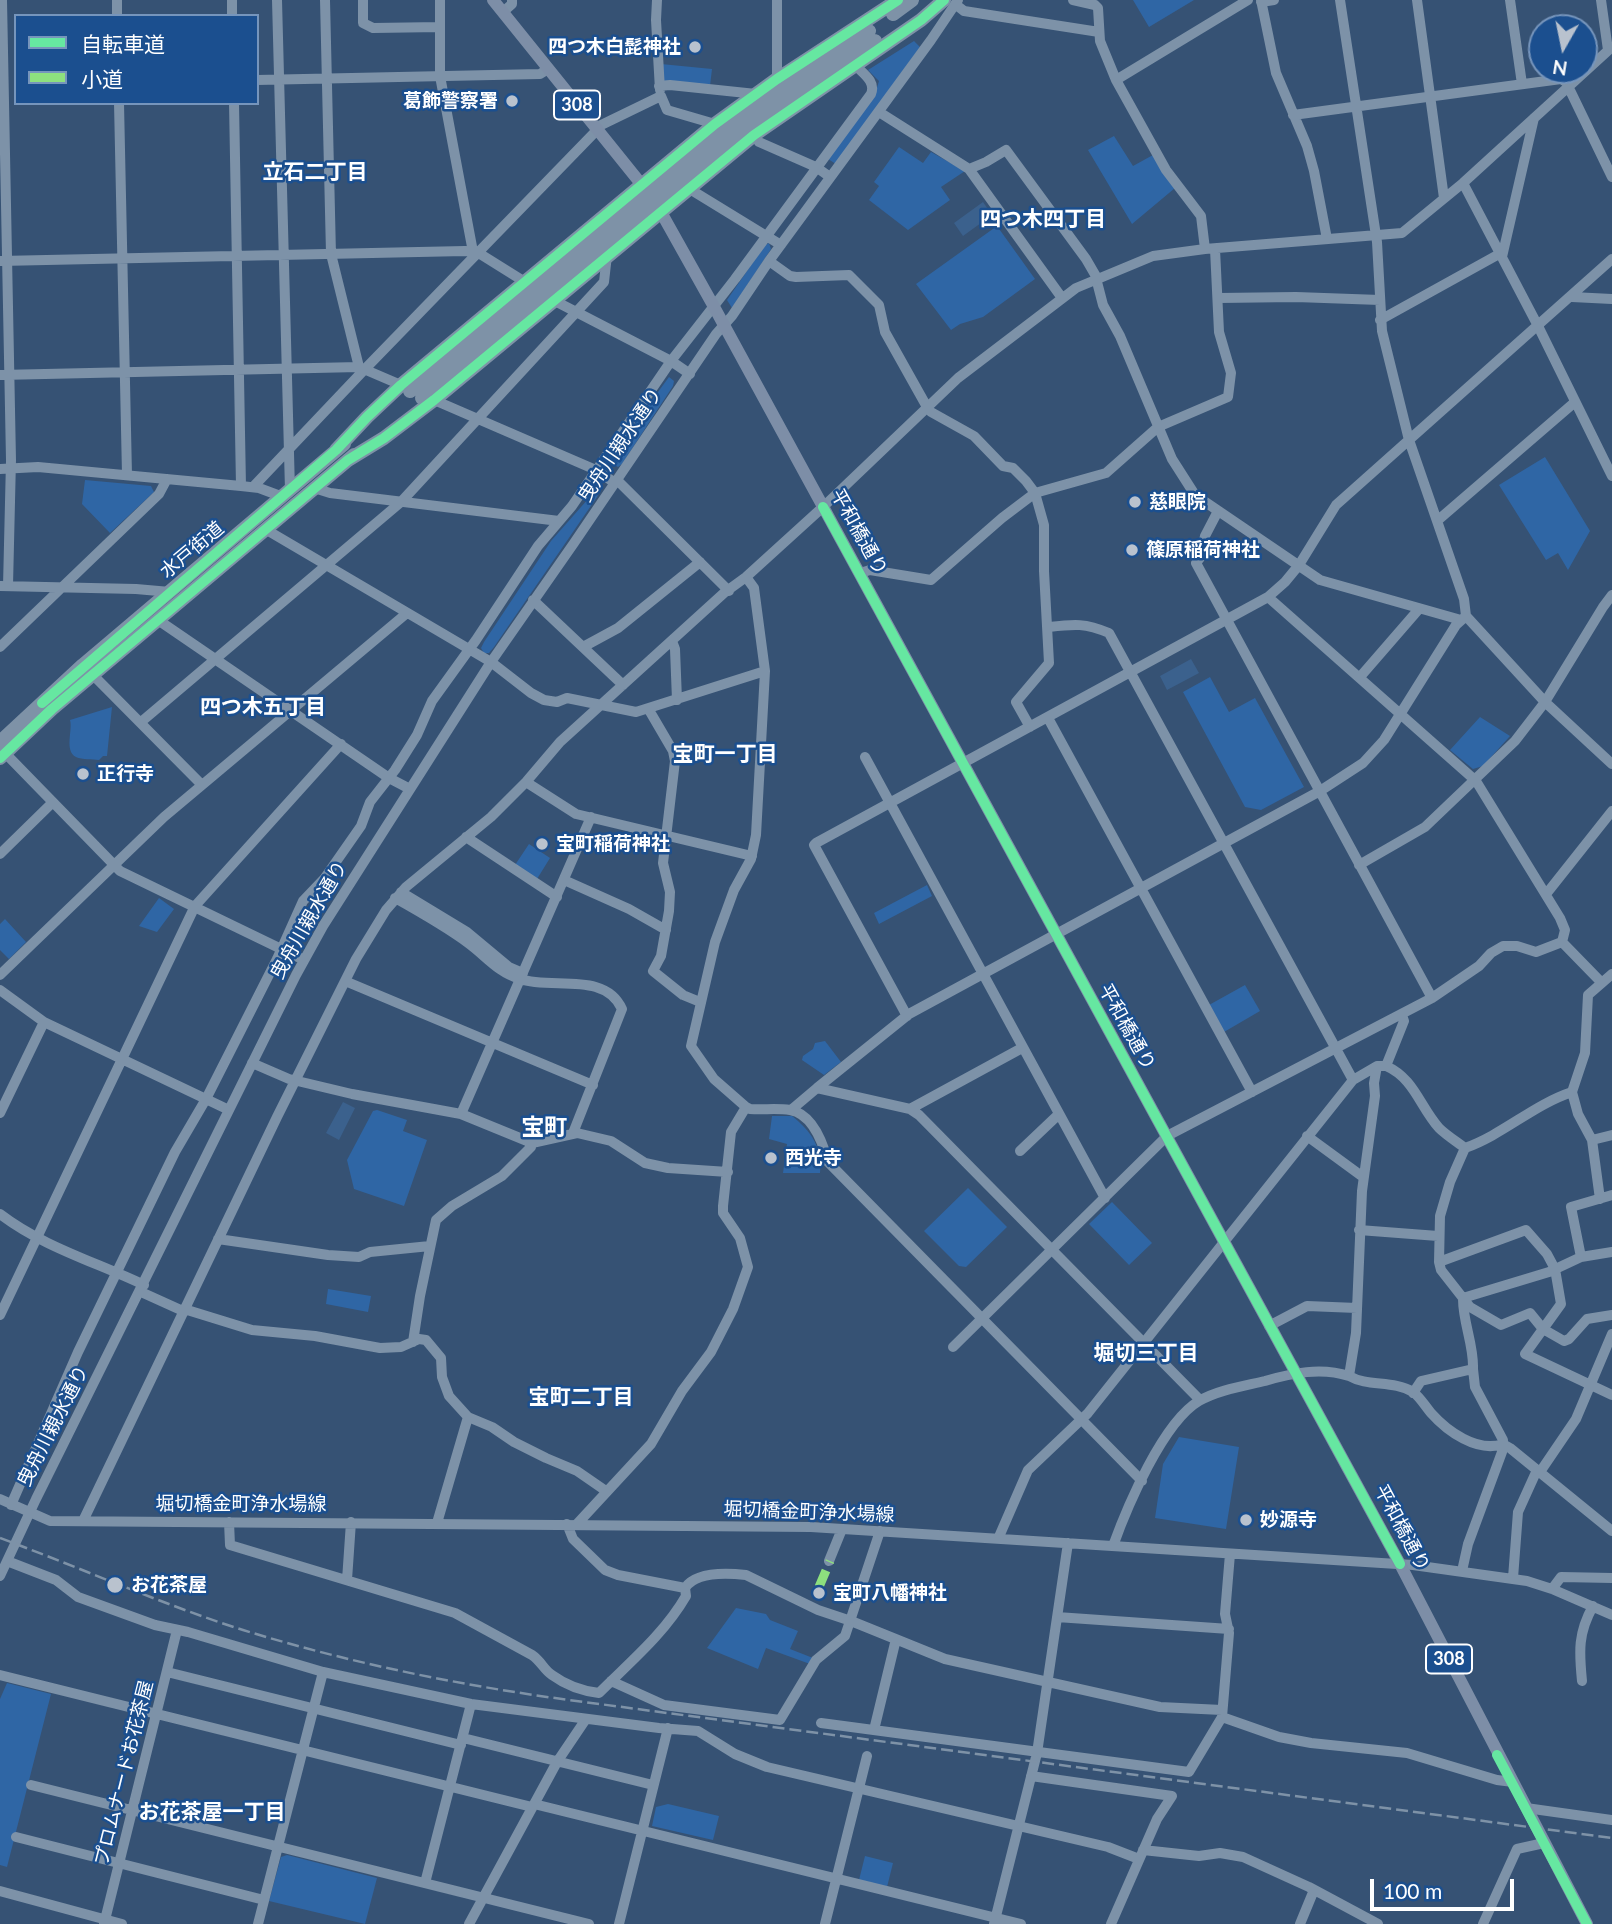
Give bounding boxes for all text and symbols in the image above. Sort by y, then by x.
legend [14,14,259,105]
north arrow [1528,14,1598,84]
text: 自転車道 [81,31,165,56]
place label: 四つ木白髭神社 [548,36,681,58]
marker: 四つ木白髭神社 [687,39,703,55]
text: N [1551,56,1569,81]
text: 小道 [81,66,123,91]
place label: 葛飾警察署 [403,90,498,112]
road number: 308 [554,90,600,120]
marker: 葛飾警察署 [504,93,520,109]
district label: 立石二丁目 [263,159,367,185]
district label: 四つ木四丁目 [980,206,1106,232]
street label: 曳舟川親水通り [573,383,667,507]
street label: 平和橋通り [826,485,892,579]
place label: 慈眼院 [1149,491,1206,513]
marker: 慈眼院 [1127,494,1143,510]
street label: 水戸街道 [156,517,228,583]
place label: 篠原稲荷神社 [1146,539,1260,561]
marker: 篠原稲荷神社 [1124,542,1140,558]
district label: 四つ木五丁目 [200,694,326,720]
district label: 宝町一丁目 [673,741,777,767]
place label: 正行寺 [97,763,154,785]
marker: 正行寺 [75,766,91,782]
place label: 宝町稲荷神社 [556,833,670,855]
marker: 宝町稲荷神社 [534,836,550,852]
street label: 曳舟川親水通り [266,857,352,983]
street label: 平和橋通り [1094,980,1160,1074]
district label: 宝町 [521,1114,567,1142]
place label: 西光寺 [785,1147,842,1169]
marker: 西光寺 [763,1150,779,1166]
district label: 堀切三丁目 [1094,1340,1198,1366]
street label: 曳舟川親水通り [13,1362,93,1490]
district label: 宝町二丁目 [529,1384,633,1410]
street label: 平和橋通り [1370,1481,1434,1575]
street label: 堀切橋金町浄水場線 [156,1493,326,1515]
street label: 堀切橋金町浄水場線 [723,1498,895,1526]
place label: 妙源寺 [1260,1509,1317,1531]
marker: 妙源寺 [1238,1512,1254,1528]
place label: お花茶屋 [131,1574,207,1596]
marker: お花茶屋 [105,1575,125,1595]
place label: 宝町八幡神社 [833,1582,947,1604]
marker: 宝町八幡神社 [811,1585,827,1601]
road number: 308 [1426,1644,1472,1674]
street label: プロムナードお花茶屋 [90,1678,158,1868]
district label: お花茶屋一丁目 [139,1799,285,1825]
scale bar [1374,1864,1518,1908]
text: 100 m [1383,1878,1442,1903]

